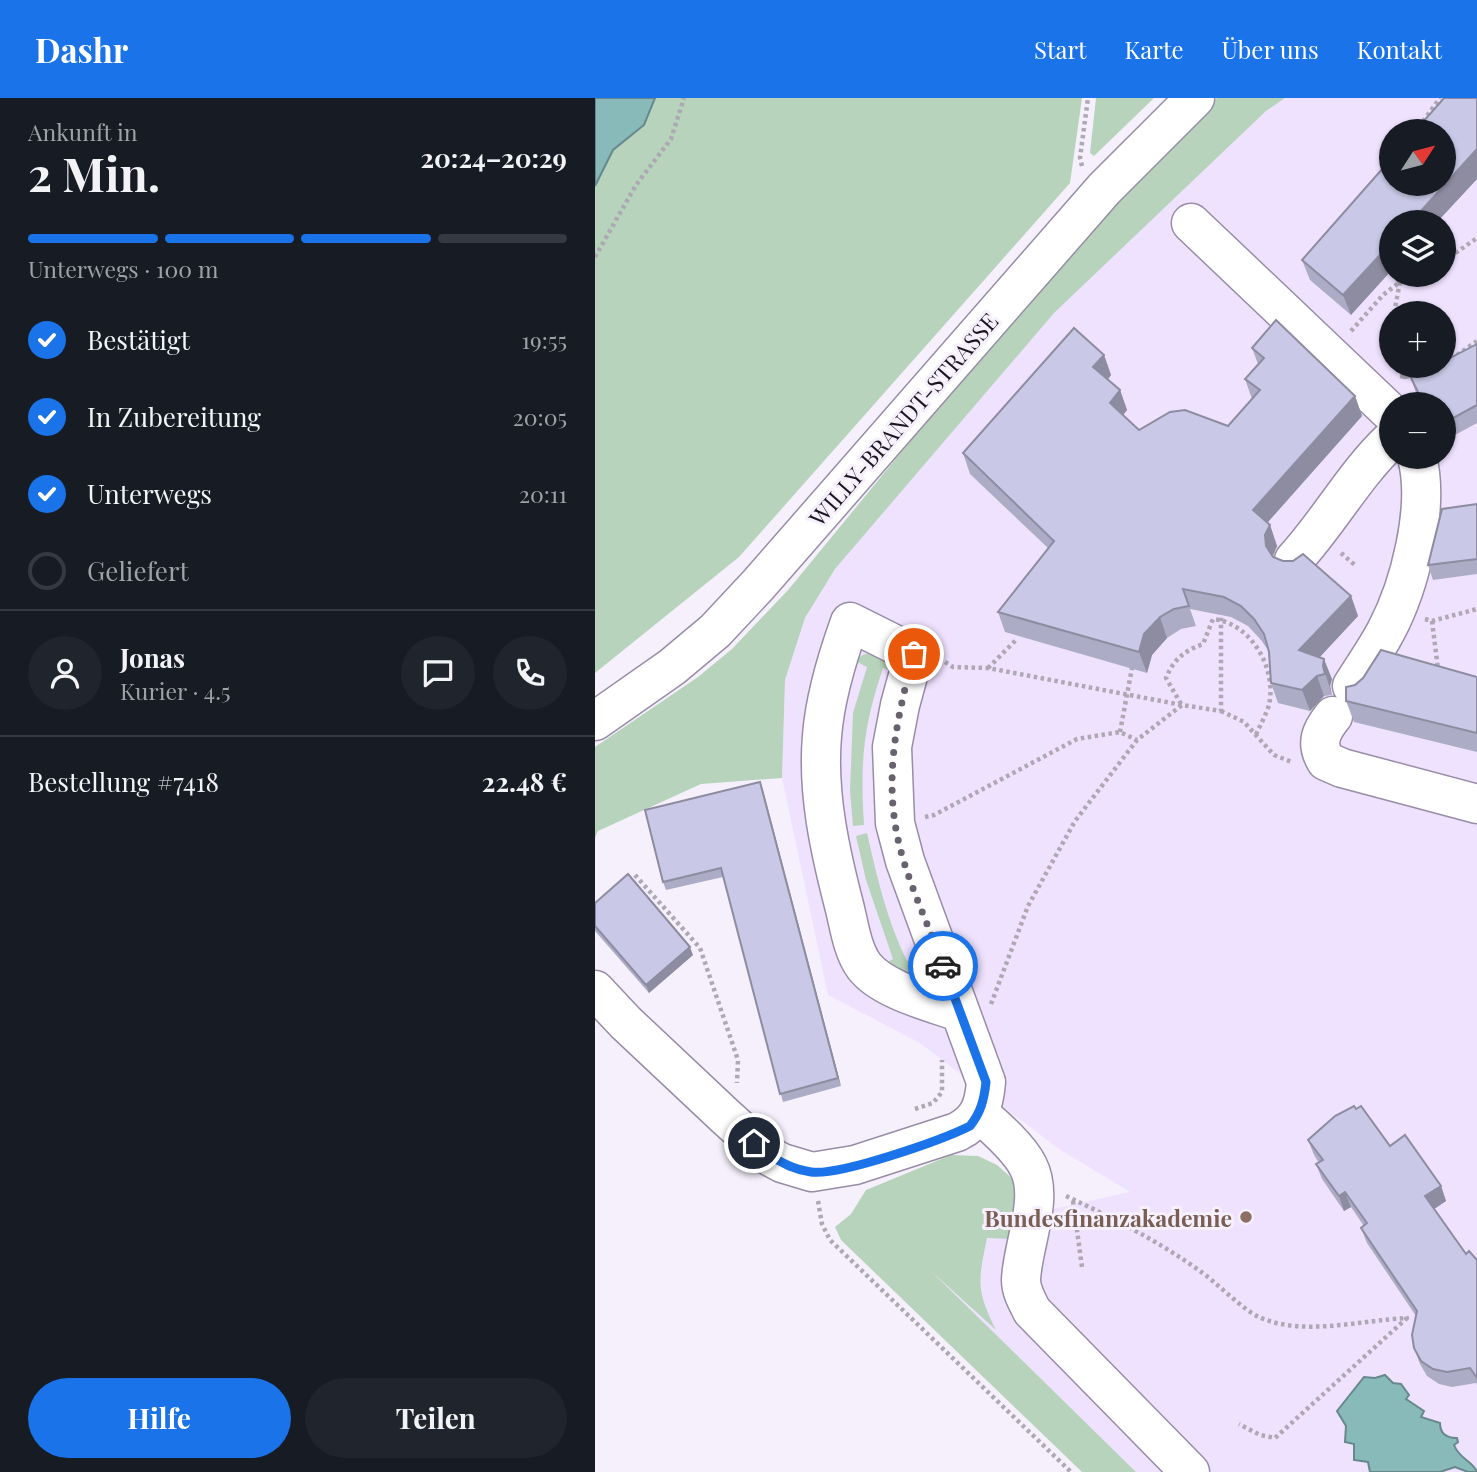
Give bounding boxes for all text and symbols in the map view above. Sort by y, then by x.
text: Dashr [35,27,128,71]
text: Start [1034,33,1087,65]
text: Karte [1125,33,1184,65]
text: Über uns [1222,33,1319,65]
text: Kontakt [1357,33,1442,65]
text: Ankunft in [28,116,138,147]
north arrow [1379,119,1456,196]
map controls [1379,119,1456,469]
text: 20:24–20:29 [420,140,567,175]
text: 2 Min. [28,142,160,204]
button: layers [1379,210,1456,287]
text: Unterwegs · 100 m [28,253,218,284]
button: + [1379,301,1456,378]
street label: WILLY-BRANDT-STRASSE [801,306,1004,533]
icon: check [28,321,66,359]
text: Bestätigt [87,322,190,357]
text: 19:55 [522,324,567,355]
button: − [1379,392,1456,469]
icon: check [28,398,66,436]
text: In Zubereitung [87,399,261,434]
text: 20:05 [513,401,567,432]
icon: check [28,475,66,513]
text: Unterwegs [87,476,212,511]
text: 20:11 [519,478,567,509]
text: Geliefert [87,553,189,588]
pin [884,624,944,684]
icon: bag [895,635,933,673]
button: person [28,636,102,710]
button: chat [401,636,475,710]
button: phone [493,636,567,710]
text: Jonas [120,640,185,675]
text: Kurier · 4.5 [120,675,231,706]
text: Bestellung #7418 [28,764,219,799]
text: 22.48 € [482,764,567,799]
courier [908,931,978,1001]
icon: car [924,947,962,985]
pin [724,1113,784,1173]
icon: home [735,1124,773,1162]
place label: Bundesfinanzakademie [984,1202,1232,1233]
marker: Bundesfinanzakademie [1238,1209,1254,1225]
button: Hilfe [28,1378,291,1458]
button: Teilen [305,1378,567,1458]

